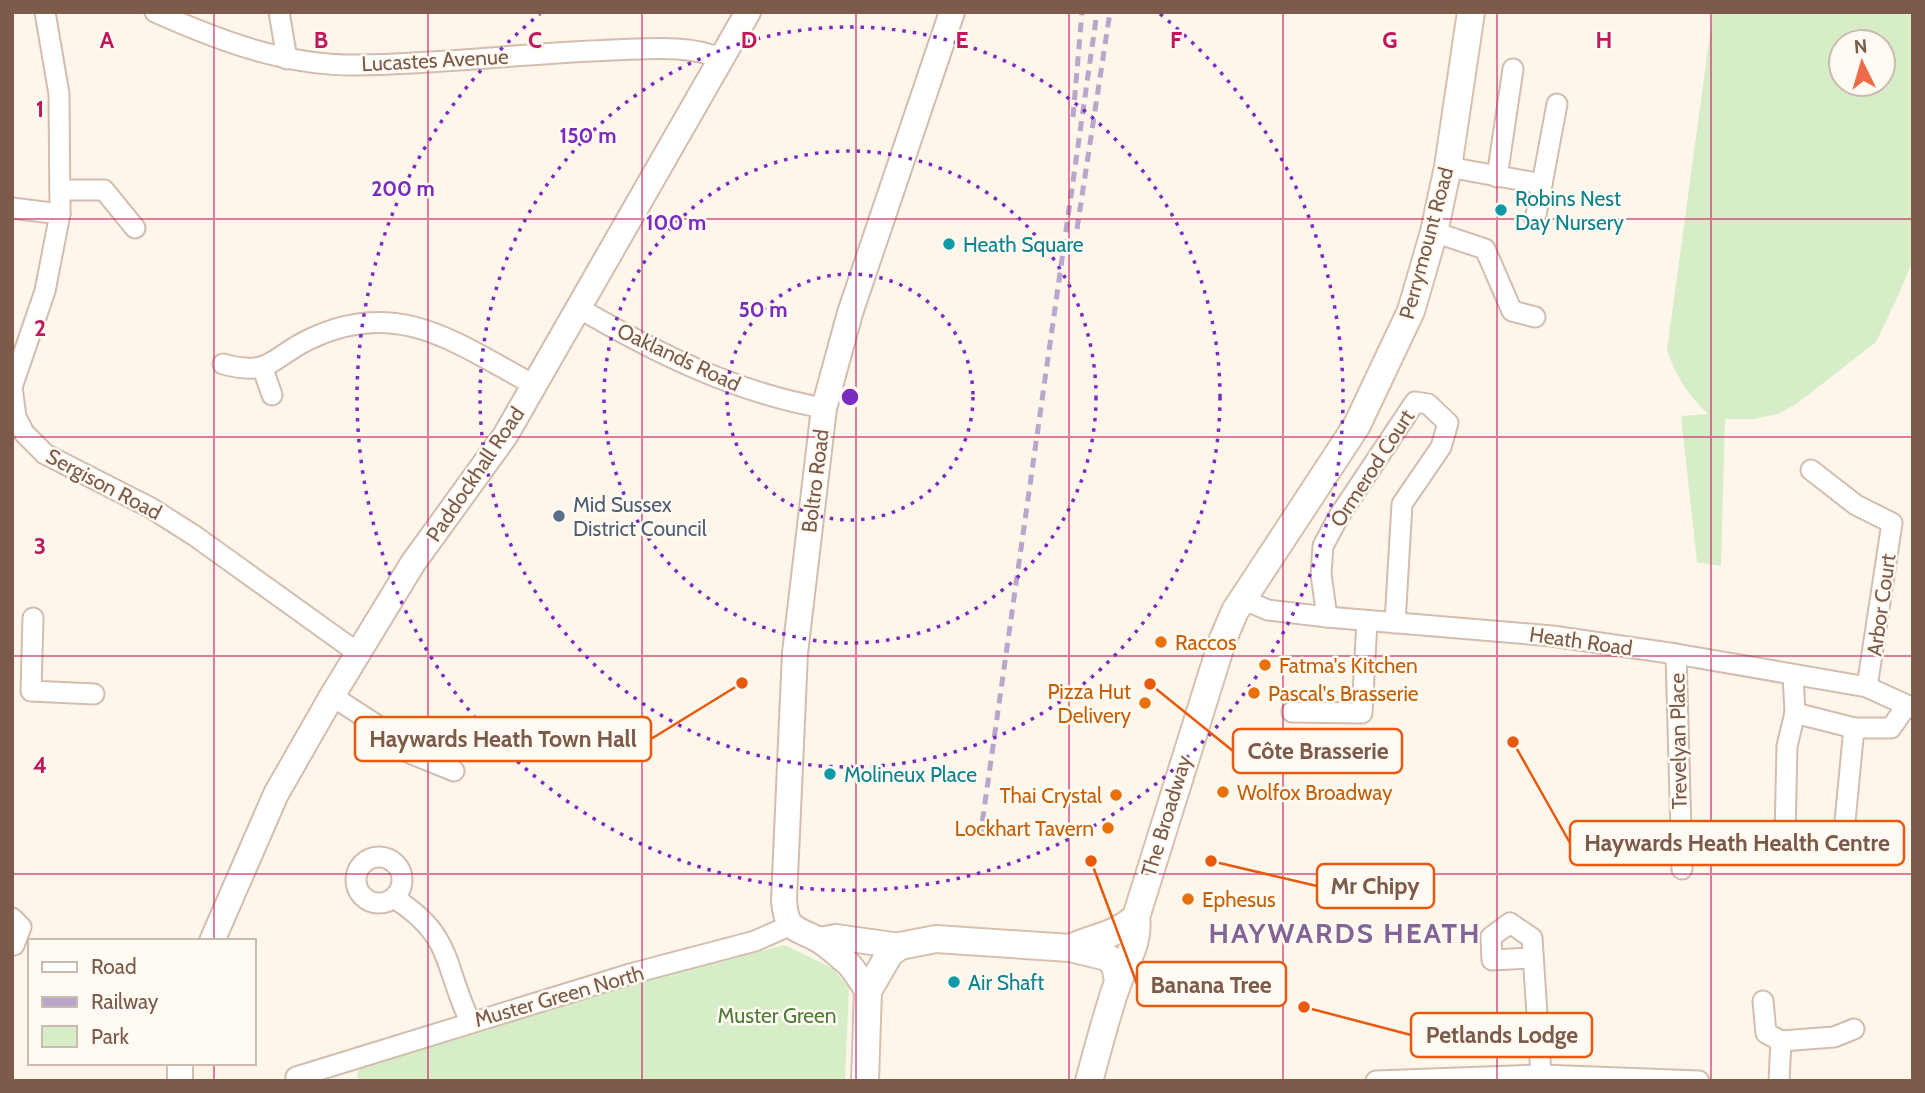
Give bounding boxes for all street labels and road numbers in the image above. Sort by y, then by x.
street label: Lucastes Avenue [361,44,510,76]
street label: Perrymount Road [1394,164,1458,322]
street label: Oaklands Road [614,318,744,396]
street label: Paddockhall Road [421,402,529,546]
street label: Ormerod Court [1325,405,1419,531]
street label: Boltro Road [796,428,834,534]
street label: Sergison Road [42,443,166,525]
street label: Arbor Court [1861,552,1901,658]
street label: Heath Road [1528,621,1634,661]
street label: Trevelyan Place [1664,672,1692,809]
street label: The Broadway [1136,752,1196,880]
street label: Muster Green North [471,960,647,1032]

